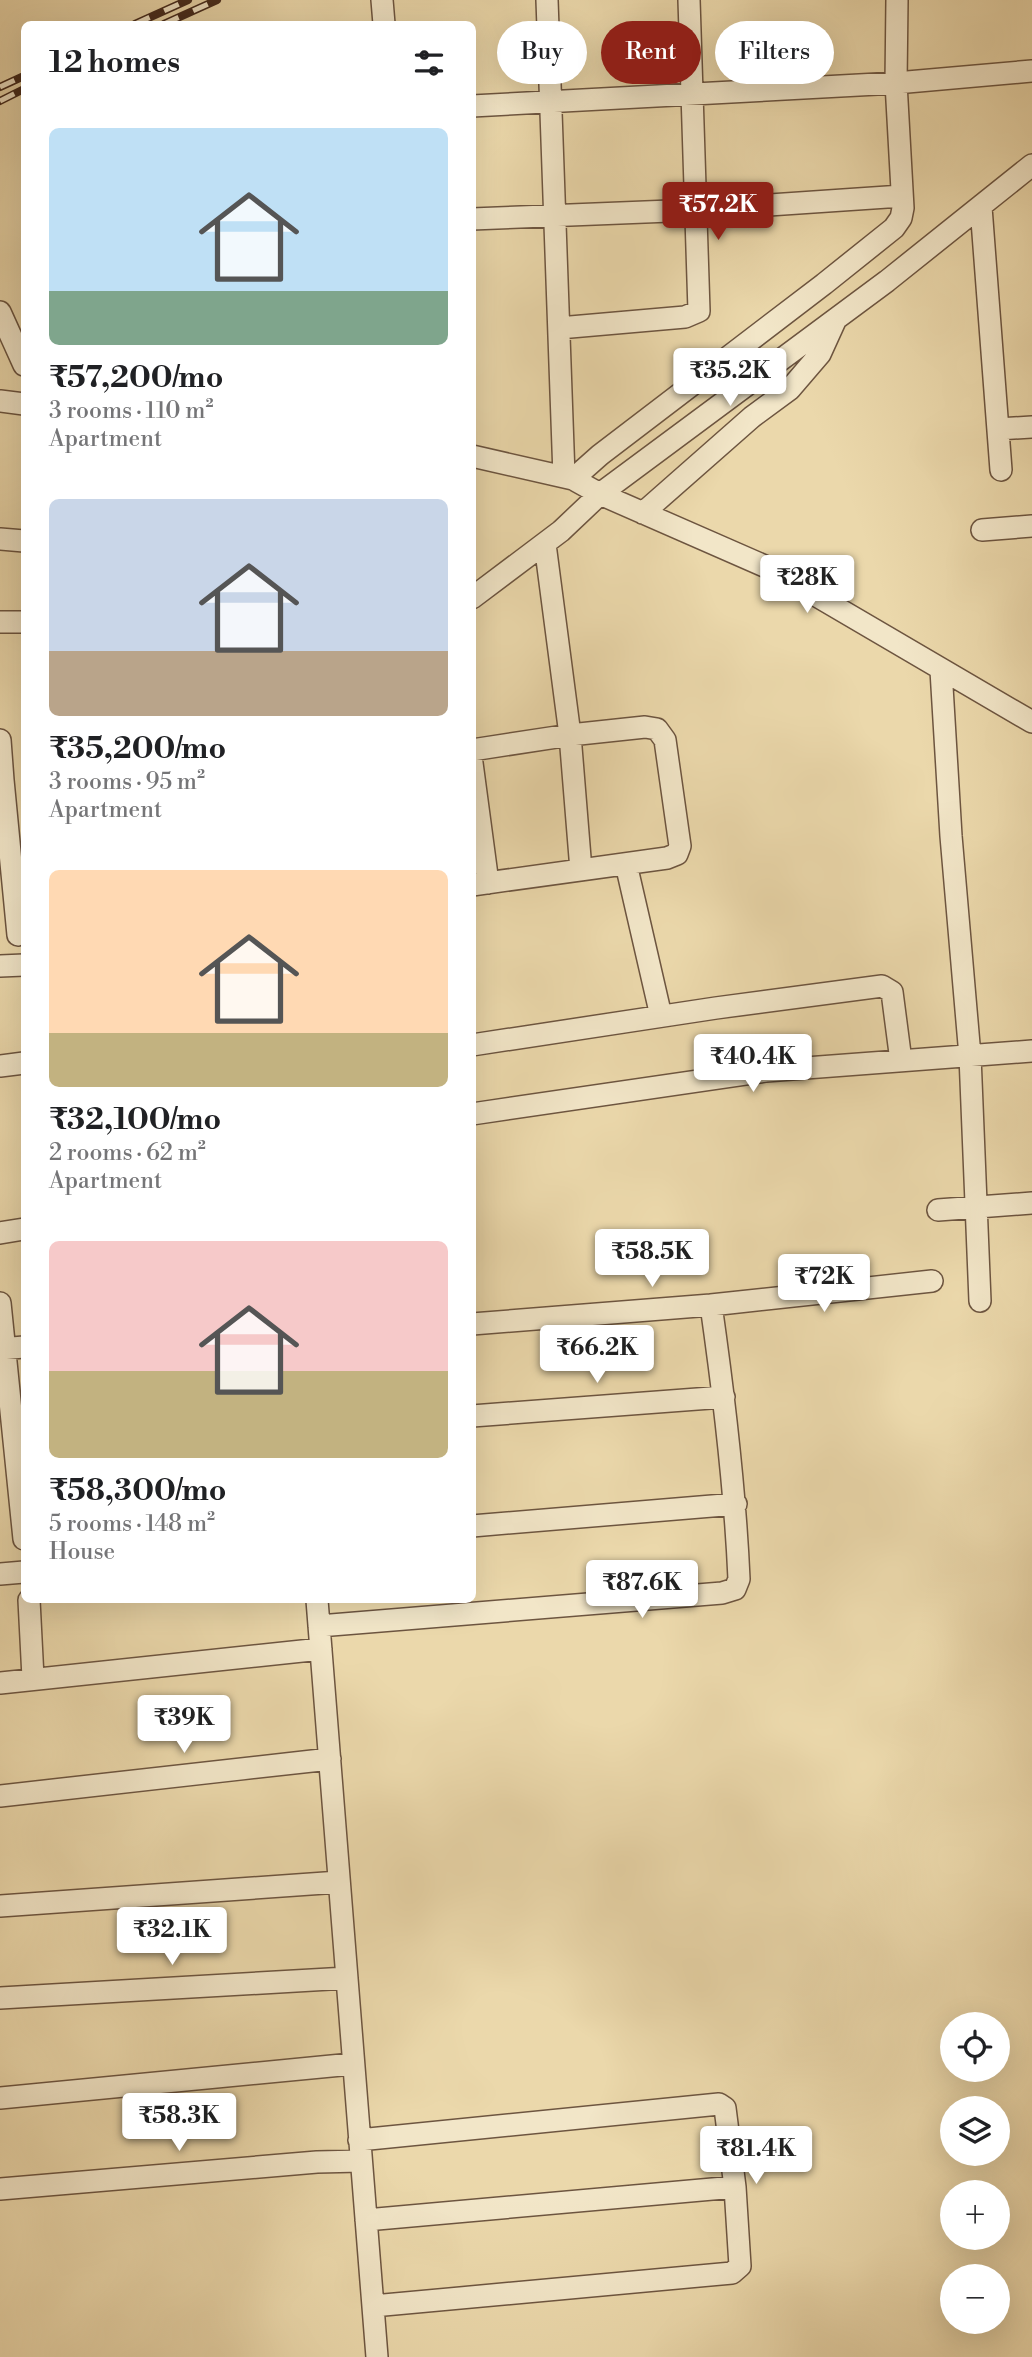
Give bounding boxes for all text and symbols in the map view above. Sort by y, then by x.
chip: Buy [497,21,587,84]
chip: Rent [601,21,701,84]
chip: Filters [715,21,834,84]
text: 12 homes [49,44,180,82]
icon: filters [410,44,448,82]
icon: home [186,174,312,300]
pin: ₹57.2K [661,182,775,242]
text: ₹57.2K [678,191,758,219]
pin: ₹35.2K [673,348,787,408]
text: ₹35.2K [689,357,771,385]
text: ₹57,200/mo [49,359,223,397]
text: 3 rooms · 110 m² [49,397,213,425]
text: Apartment [49,425,162,453]
icon: home [186,545,312,671]
pin: ₹28K [766,556,848,615]
text: ₹28K [776,564,838,592]
text: ₹35,200/mo [49,730,226,768]
text: 3 rooms · 95 m² [49,768,205,796]
text: Apartment [49,796,162,824]
icon: home [186,916,312,1042]
pin: ₹40.4K [696,1034,810,1094]
text: ₹40.4K [710,1043,796,1071]
text: ₹32,100/mo [49,1101,221,1139]
text: 2 rooms · 62 m² [49,1139,206,1167]
text: Apartment [49,1167,162,1195]
pin: ₹58.5K [595,1230,709,1289]
text: ₹58.5K [611,1238,693,1266]
pin: ₹72K [783,1254,865,1314]
text: ₹72K [794,1263,854,1291]
icon: home [186,1287,312,1413]
pin: ₹66.2K [540,1326,654,1385]
text: ₹66.2K [556,1334,638,1362]
text: ₹58,300/mo [49,1472,226,1510]
text: 5 rooms · 148 m² [49,1510,215,1538]
text: House [49,1538,115,1566]
pin: ₹87.6K [585,1560,699,1620]
text: ₹87.6K [602,1569,682,1597]
pin: ₹39K [143,1696,225,1755]
text: ₹39K [154,1704,214,1732]
pin: ₹32.1K [115,1908,229,1967]
text: ₹32.1K [133,1916,211,1944]
map controls [940,2012,1010,2334]
button: locate [940,2012,1010,2082]
pin: ₹58.3K [122,2094,236,2153]
button: layers [940,2096,1010,2166]
text: ₹58.3K [138,2102,220,2130]
pin: ₹81.4K [699,2126,813,2186]
text: ₹81.4K [716,2135,796,2163]
button: + [940,2180,1010,2250]
button: − [940,2264,1010,2334]

